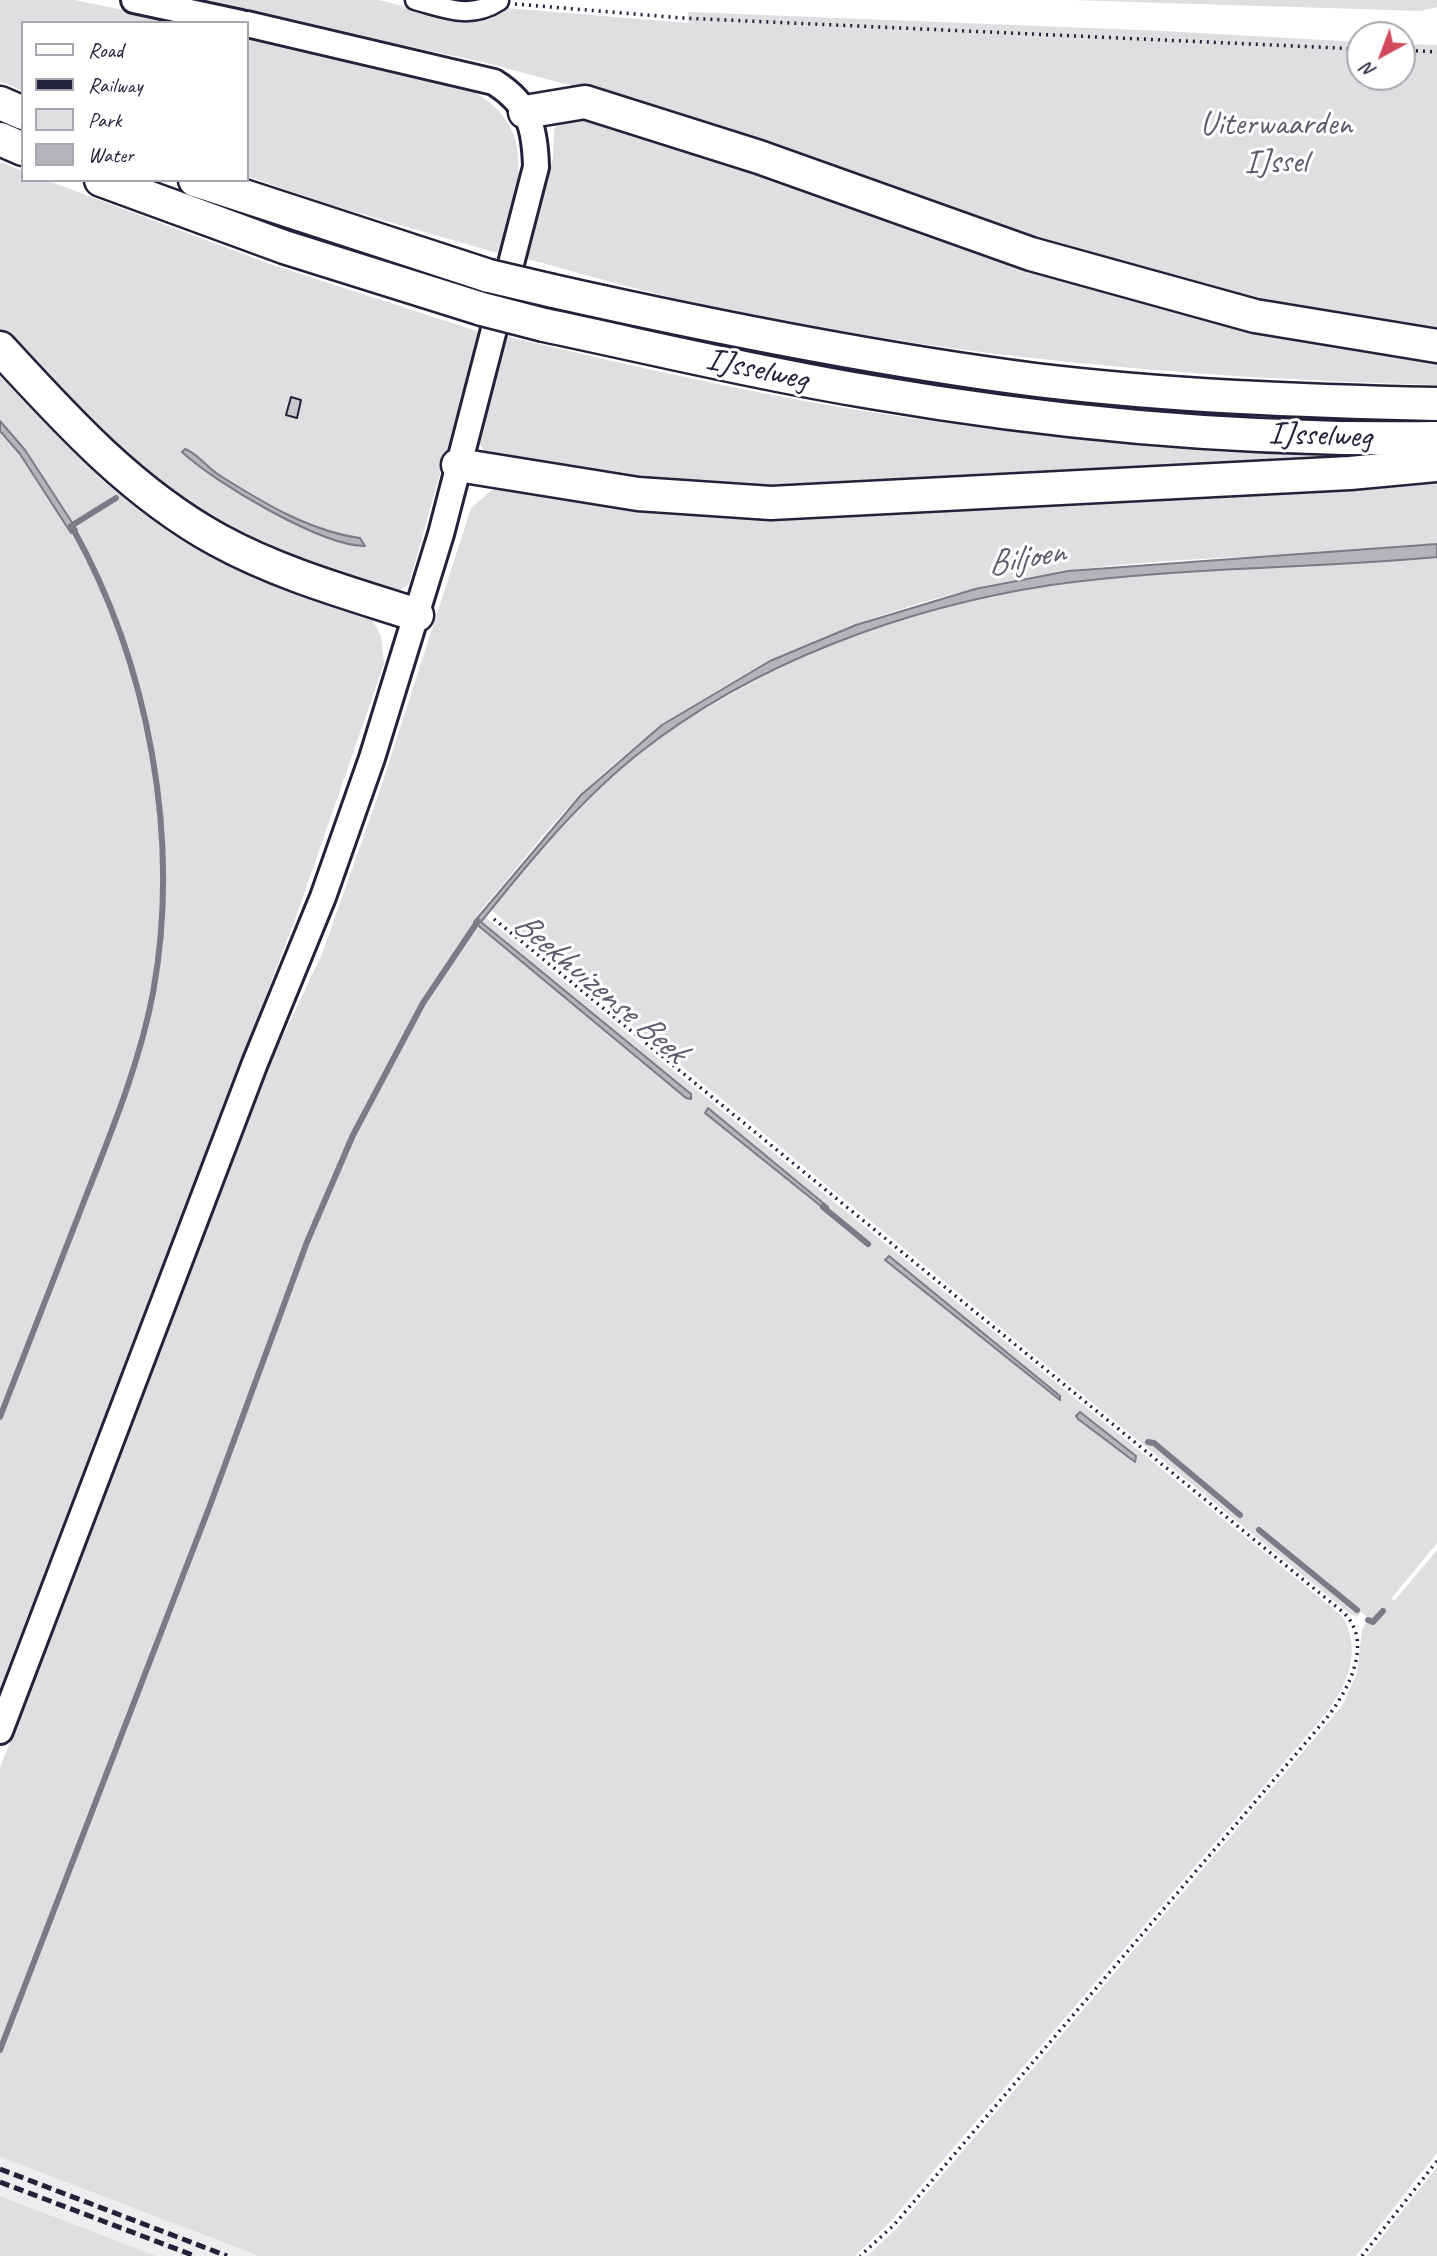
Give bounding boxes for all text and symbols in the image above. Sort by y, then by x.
legend [21,21,248,182]
north arrow [1346,21,1416,91]
text: Road [88,37,123,63]
text: N [1356,57,1381,83]
text: Railway [88,72,142,98]
park label: Uiterwaarden IJssel [1200,105,1352,183]
text: Park [88,107,121,133]
text: Water [88,142,134,168]
street label: IJsselweg [703,340,811,400]
street label: IJsselweg [1268,414,1372,458]
water label: Biljoen [984,532,1068,586]
water label: Beekhuizense Beek [504,904,694,1072]

